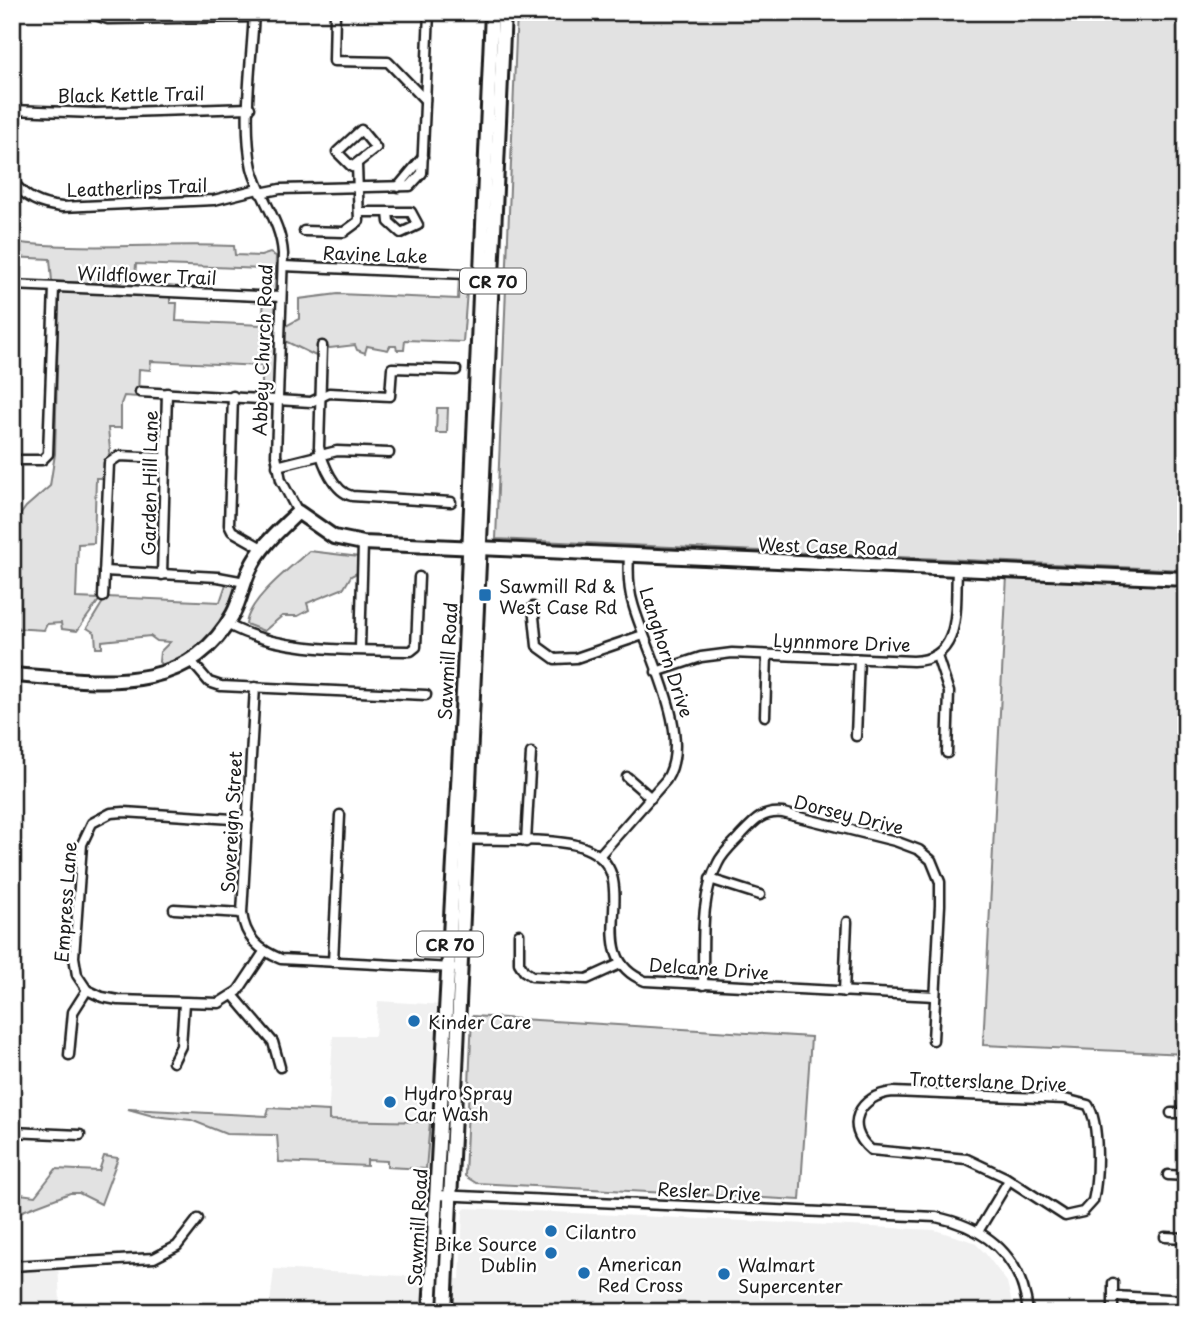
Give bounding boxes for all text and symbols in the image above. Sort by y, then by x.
street label: Black Kettle Trail [57,79,205,109]
street label: Leatherlips Trail [66,171,208,203]
street label: Ravine Lake [322,239,428,269]
street label: Wildflower Trail [77,259,217,291]
street label: Abbey Church Road [246,263,278,437]
road number: CR 70 [460,268,526,294]
street label: Garden Hill Lane [134,410,164,556]
street label: West Case Road [758,530,898,562]
place label: Sawmill Rd & West Case Rd [499,572,617,620]
street label: Langhorn Drive [633,583,701,721]
marker: Sawmill Rd & West Case Rd [477,587,493,603]
street label: Sawmill Road [430,601,464,721]
street label: Lynnmore Drive [773,626,911,658]
street label: Sovereign Street [214,750,248,894]
street label: Dorsey Drive [791,787,907,841]
street label: Empress Lane [47,841,83,963]
road number: CR 70 [417,932,483,956]
street label: Delcane Drive [648,950,770,986]
place label: Kinder Care [428,1008,531,1035]
marker: Kinder Care [406,1013,422,1029]
street label: Trotterslane Drive [909,1065,1067,1097]
place label: Hydro Spray Car Wash [404,1079,513,1127]
marker: Hydro Spray Car Wash [382,1094,398,1110]
street label: Sawmill Road [400,1167,434,1287]
street label: Resler Drive [656,1175,762,1207]
place label: Cilantro [565,1218,637,1245]
marker: Cilantro [543,1223,559,1239]
place label: Bike Source Dublin [434,1230,537,1278]
marker: Bike Source Dublin [543,1245,559,1261]
place label: American Red Cross [598,1250,683,1298]
place label: Walmart Supercenter [738,1251,843,1299]
marker: American Red Cross [576,1265,592,1281]
marker: Walmart Supercenter [716,1266,732,1282]

